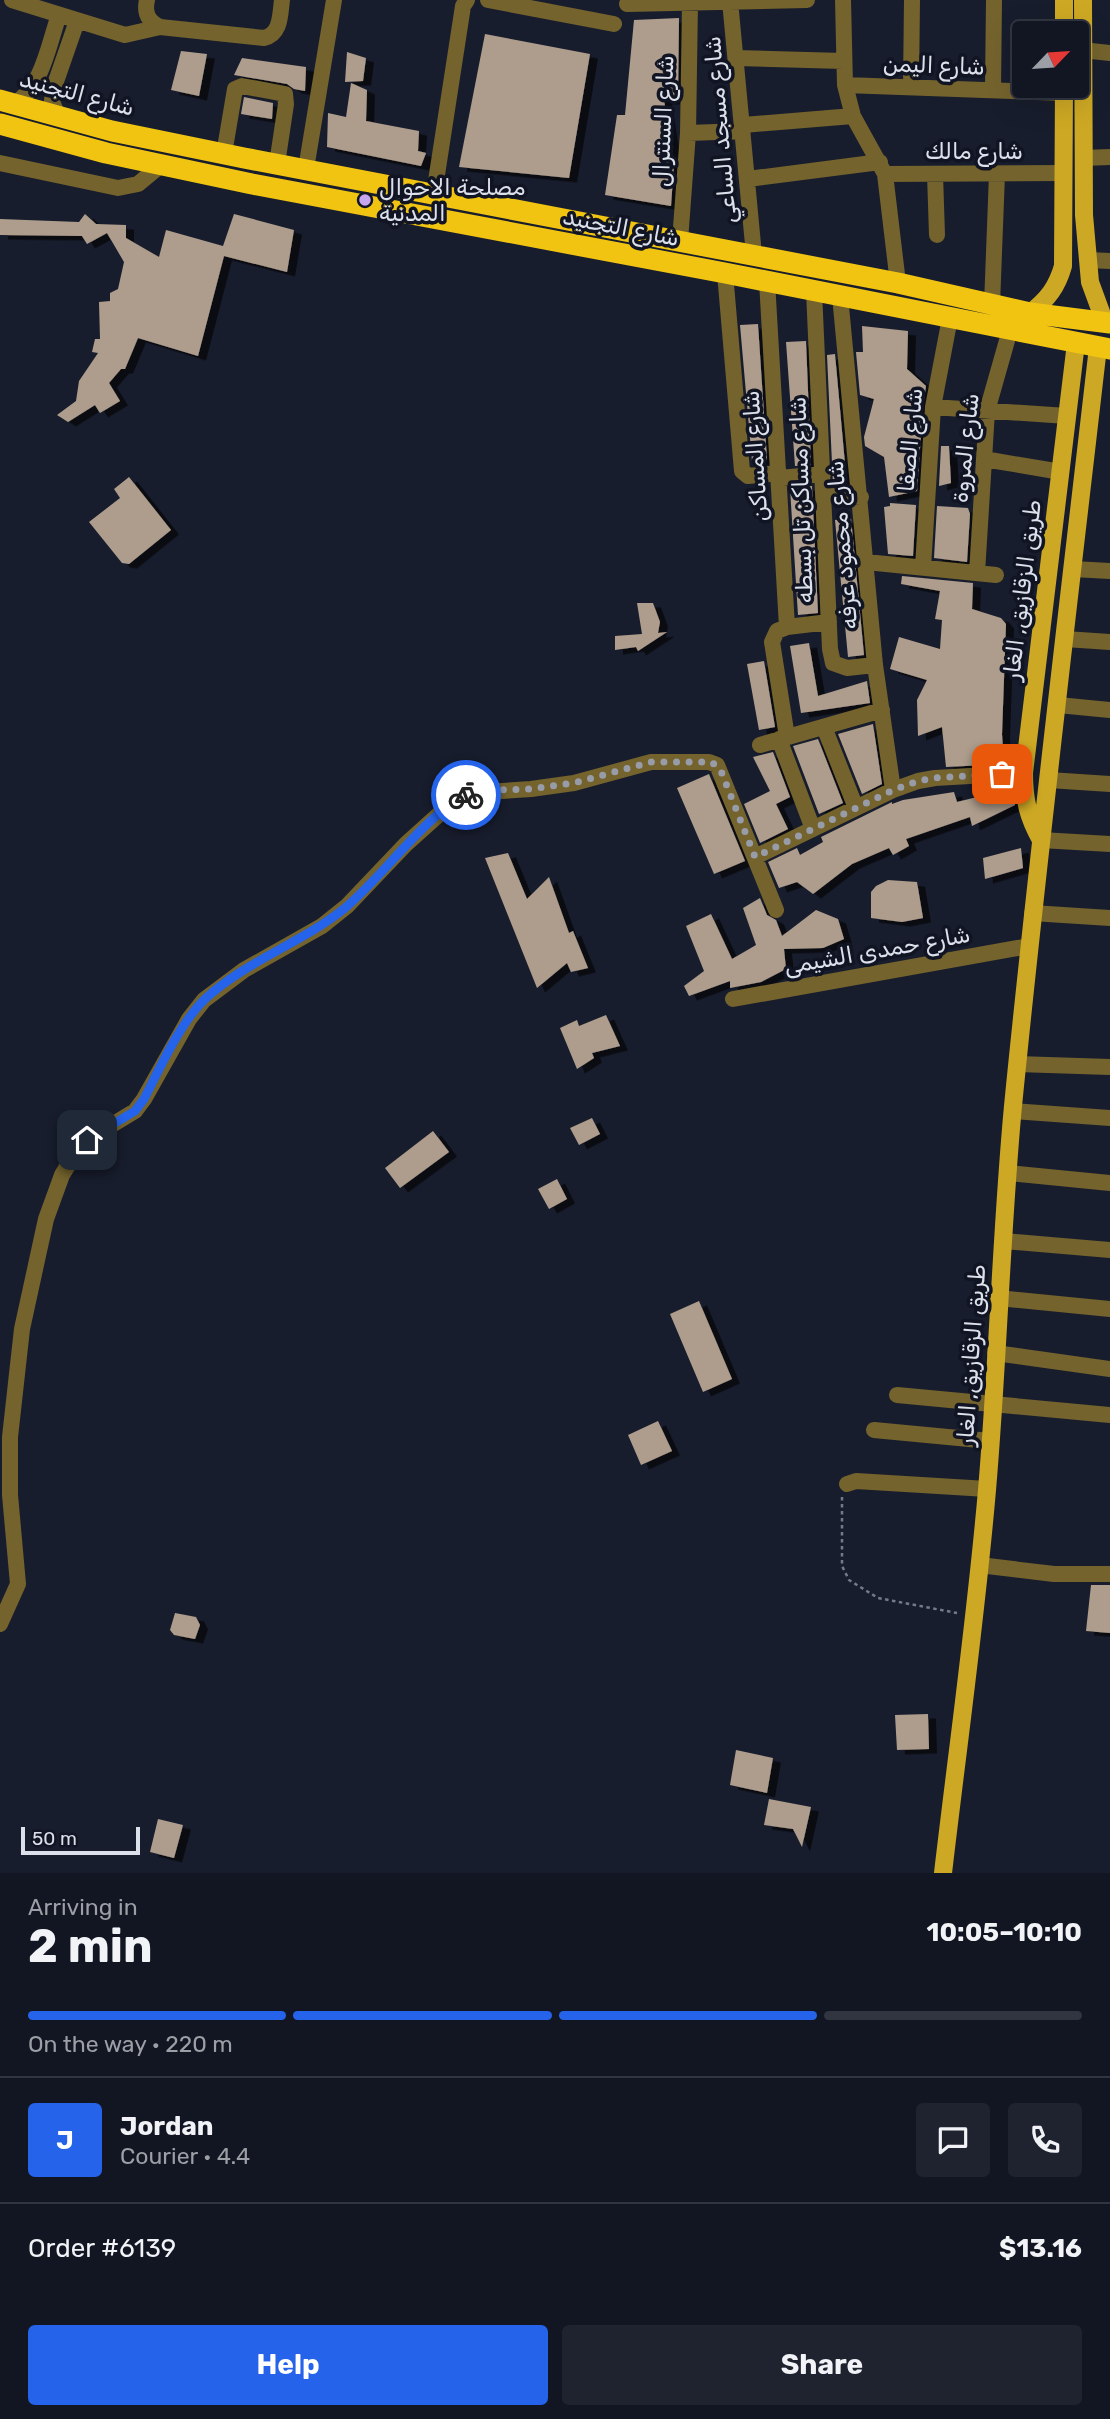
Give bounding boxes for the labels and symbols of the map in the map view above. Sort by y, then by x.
north arrow [1012,21,1088,98]
street label: شارع مسجد الساعي [698,35,745,225]
street label: شارع اليمن [883,49,985,83]
street label: شارع السنترال [647,55,681,187]
street label: شارع التجنيد [16,64,138,124]
street label: شارع مالك [925,137,1023,167]
place label: مصلحة الاحوال المدنية [379,173,526,227]
marker: مصلحة الاحوال المدنية [357,192,373,208]
street label: شارع التجنيد [560,202,682,254]
street label: شارع الصفا [892,387,930,493]
street label: شارع المساكن [736,389,776,522]
street label: شارع المروة [945,392,987,504]
street label: شارع مساكن تل بسطه [783,396,821,604]
street label: شارع محمود عرفه [821,459,865,631]
street label: طريق الزقازيق, الغار [997,498,1047,684]
pin [972,744,1032,804]
courier [431,760,501,830]
street label: شارع حمدى الشيمى [782,920,973,982]
pin [57,1110,117,1170]
street label: طريق الزقازيق, الغار [951,1263,991,1449]
scale bar [21,1824,140,1856]

